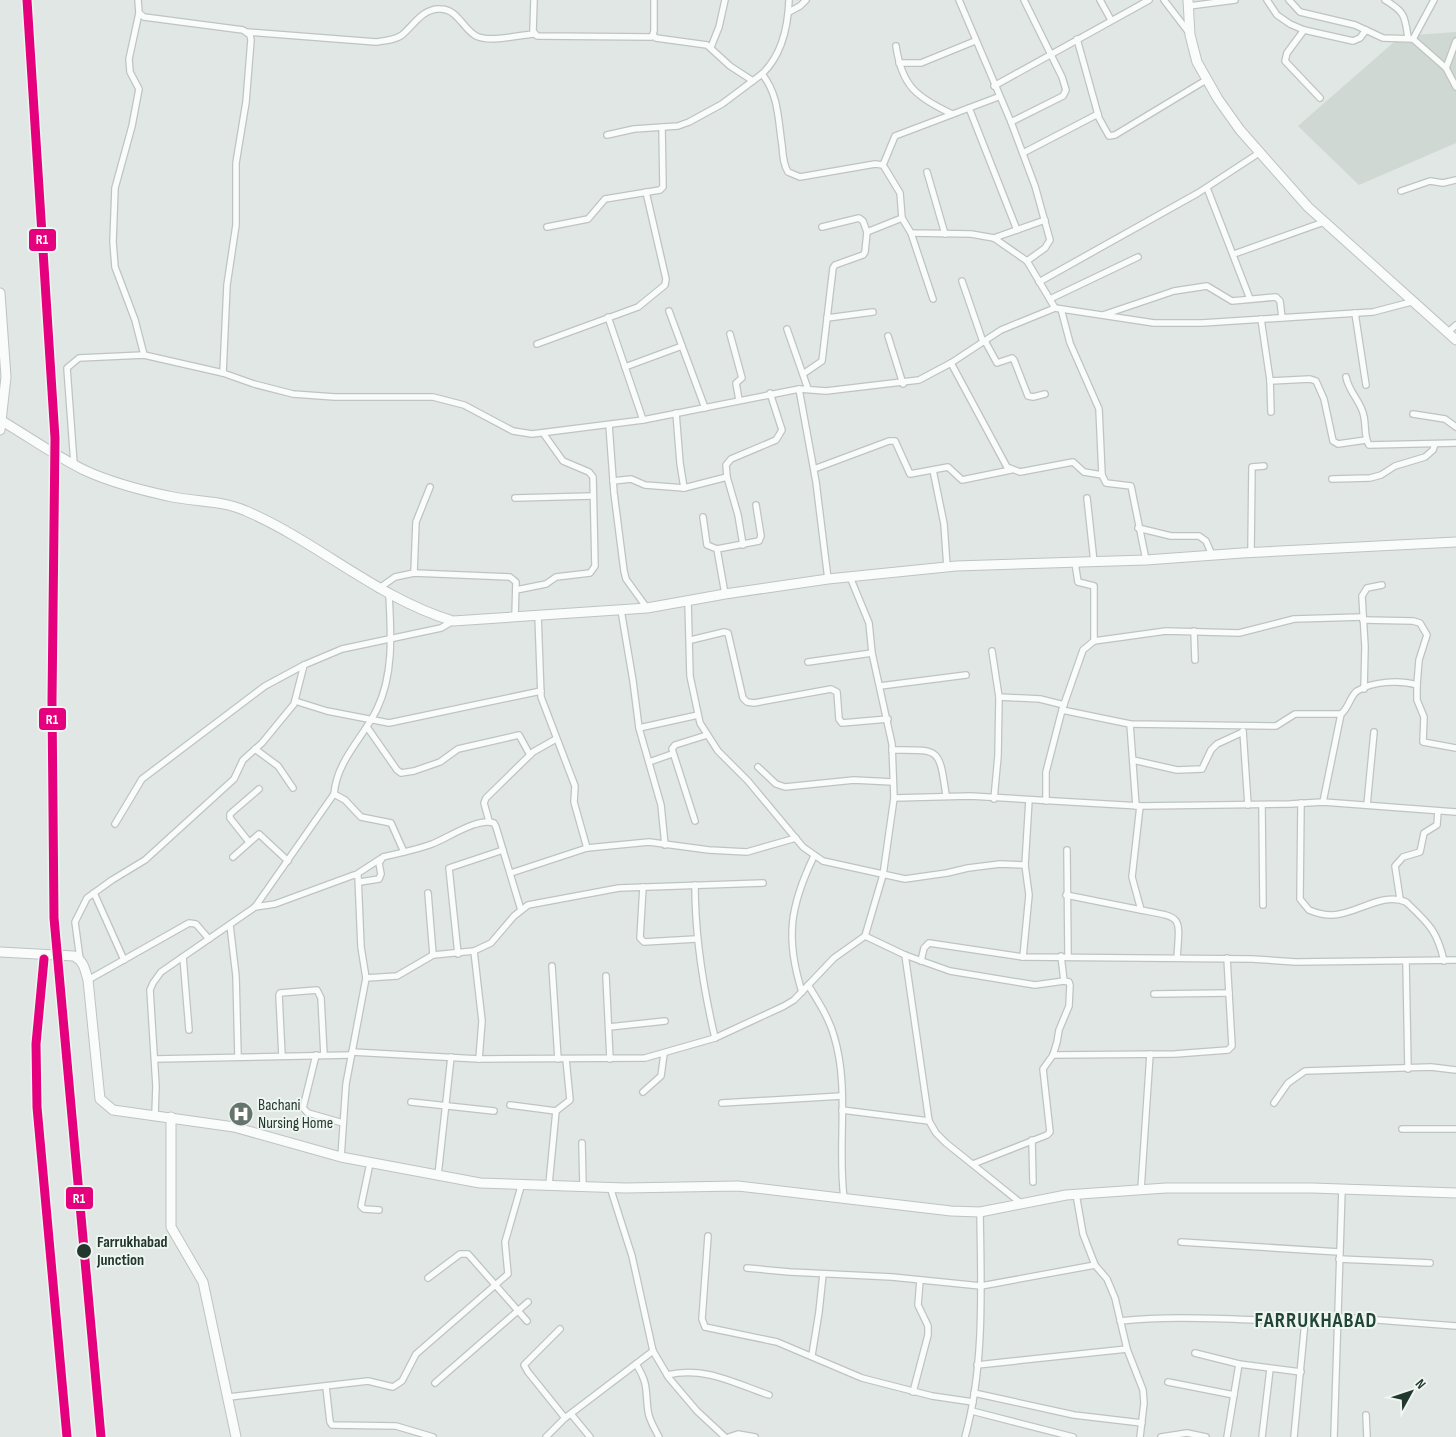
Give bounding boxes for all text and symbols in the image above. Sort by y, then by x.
line badge: R1 [28,228,57,252]
text: R1 [36,231,49,248]
line badge: R1 [38,707,67,731]
text: R1 [46,711,59,728]
place label: Bachani Nursing Home [258,1096,333,1133]
hospital icon: Bachani Nursing Home [228,1101,254,1127]
line badge: R1 [65,1186,94,1210]
text: R1 [73,1190,86,1207]
place label: Farrukhabad Junction [96,1233,167,1270]
marker: Farrukhabad Junction [75,1242,93,1260]
district label: FARRUKHABAD [1255,1308,1377,1333]
north arrow [1386,1367,1436,1417]
text: N [1412,1376,1429,1392]

